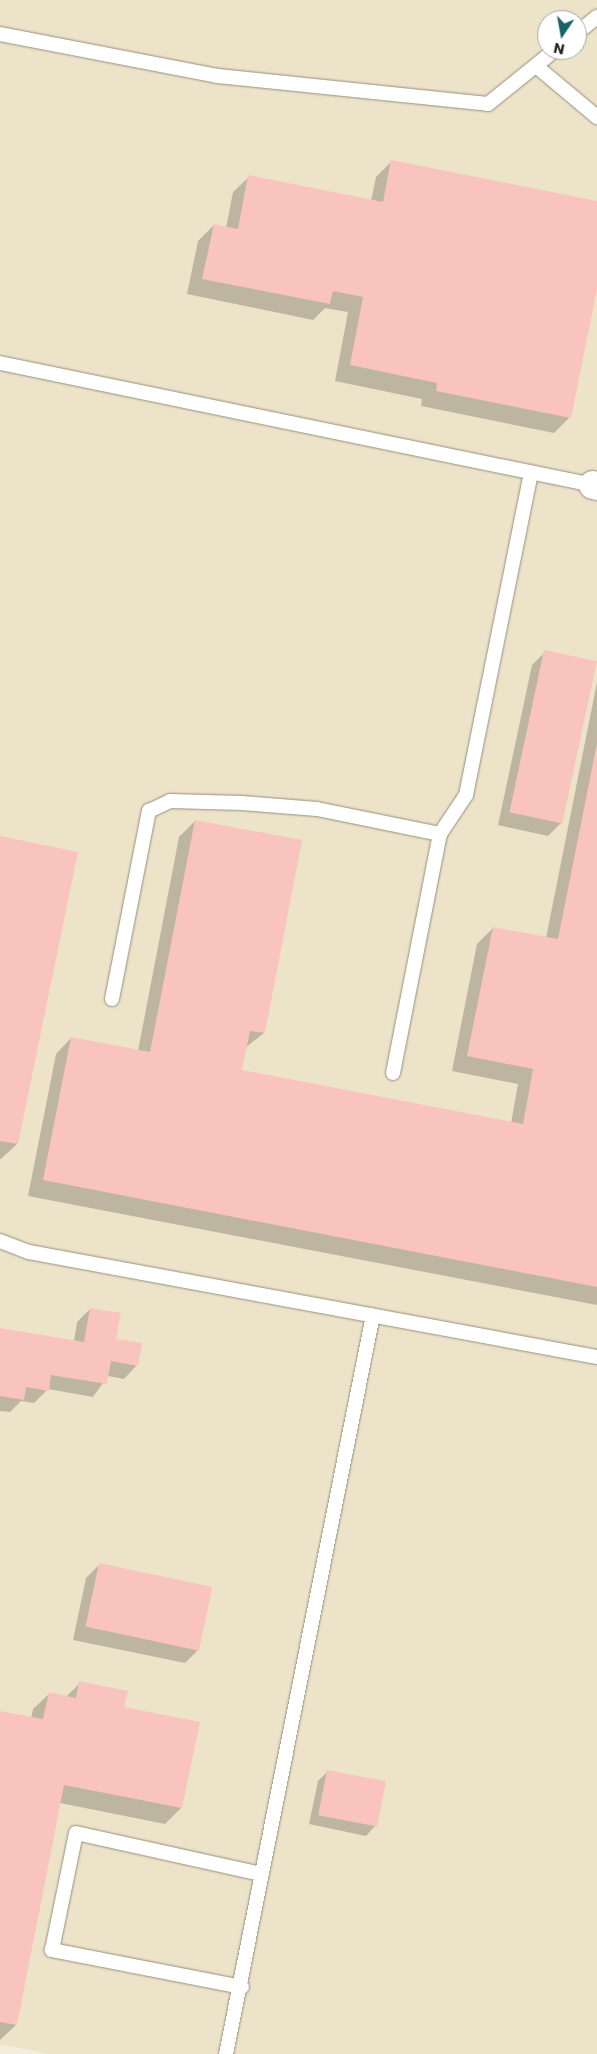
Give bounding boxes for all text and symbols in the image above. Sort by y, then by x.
north arrow [537,10,587,60]
text: N [552,38,566,60]

